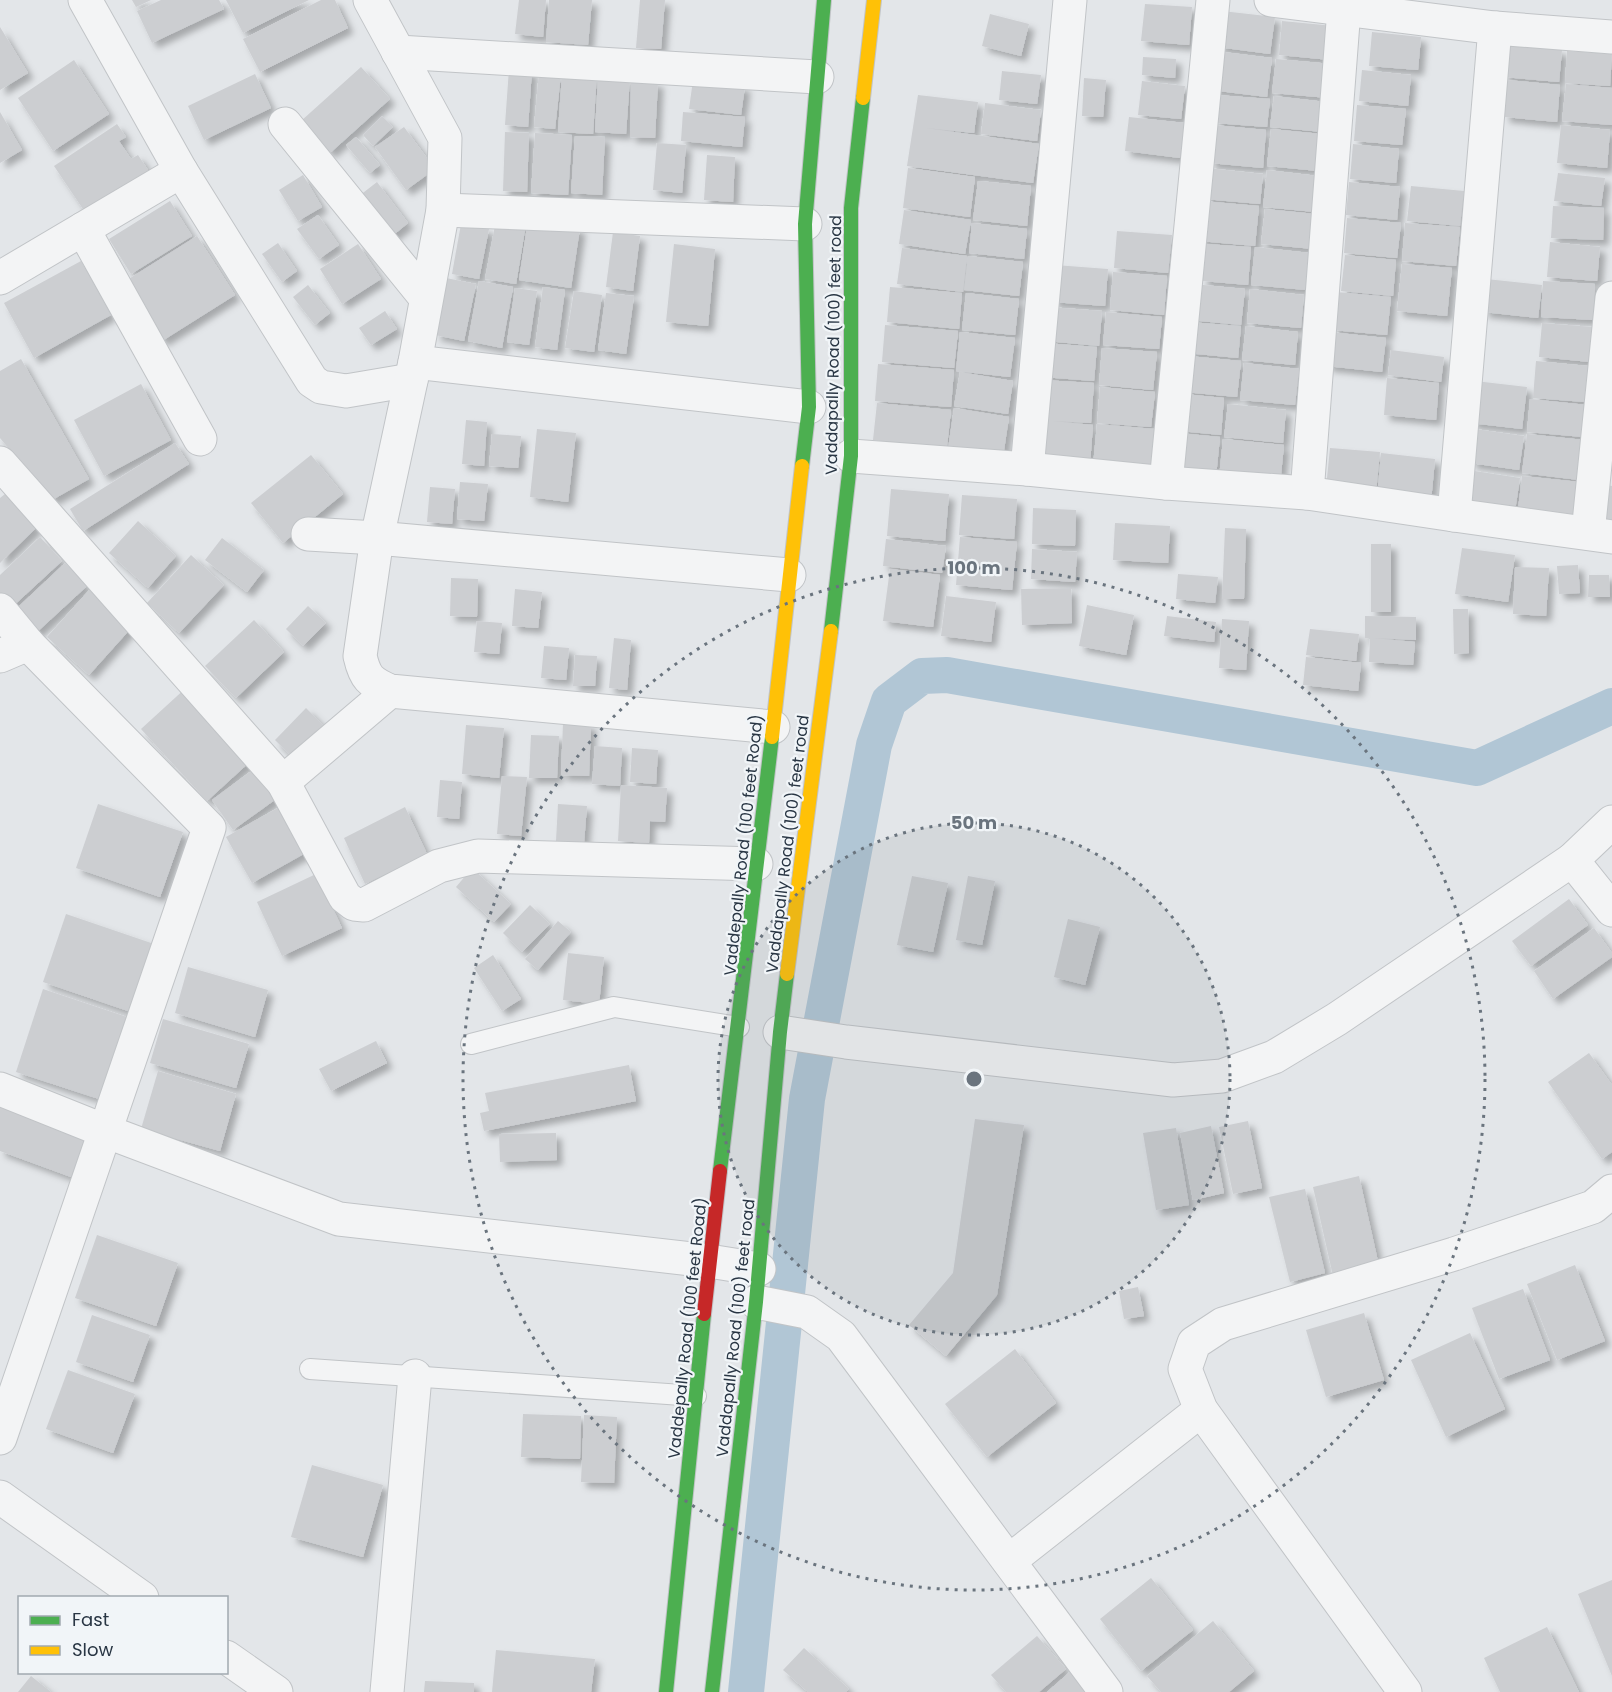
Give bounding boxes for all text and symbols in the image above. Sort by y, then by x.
street label: Vaddapally Road (100) feet road [820,215,847,475]
text: 100 m [947,555,1001,580]
street label: Vaddepally Road (100 feet Road) [718,713,769,977]
street label: Vaddapally Road (100) feet road [760,714,815,974]
text: 50 m [951,810,997,835]
centre of rings [964,1069,984,1089]
street label: Vaddepally Road (100 feet Road) [662,1196,713,1460]
street label: Vaddapally Road (100) feet road [710,1198,761,1458]
legend [18,1596,228,1674]
text: Fast [72,1607,109,1632]
text: Slow [72,1637,114,1662]

